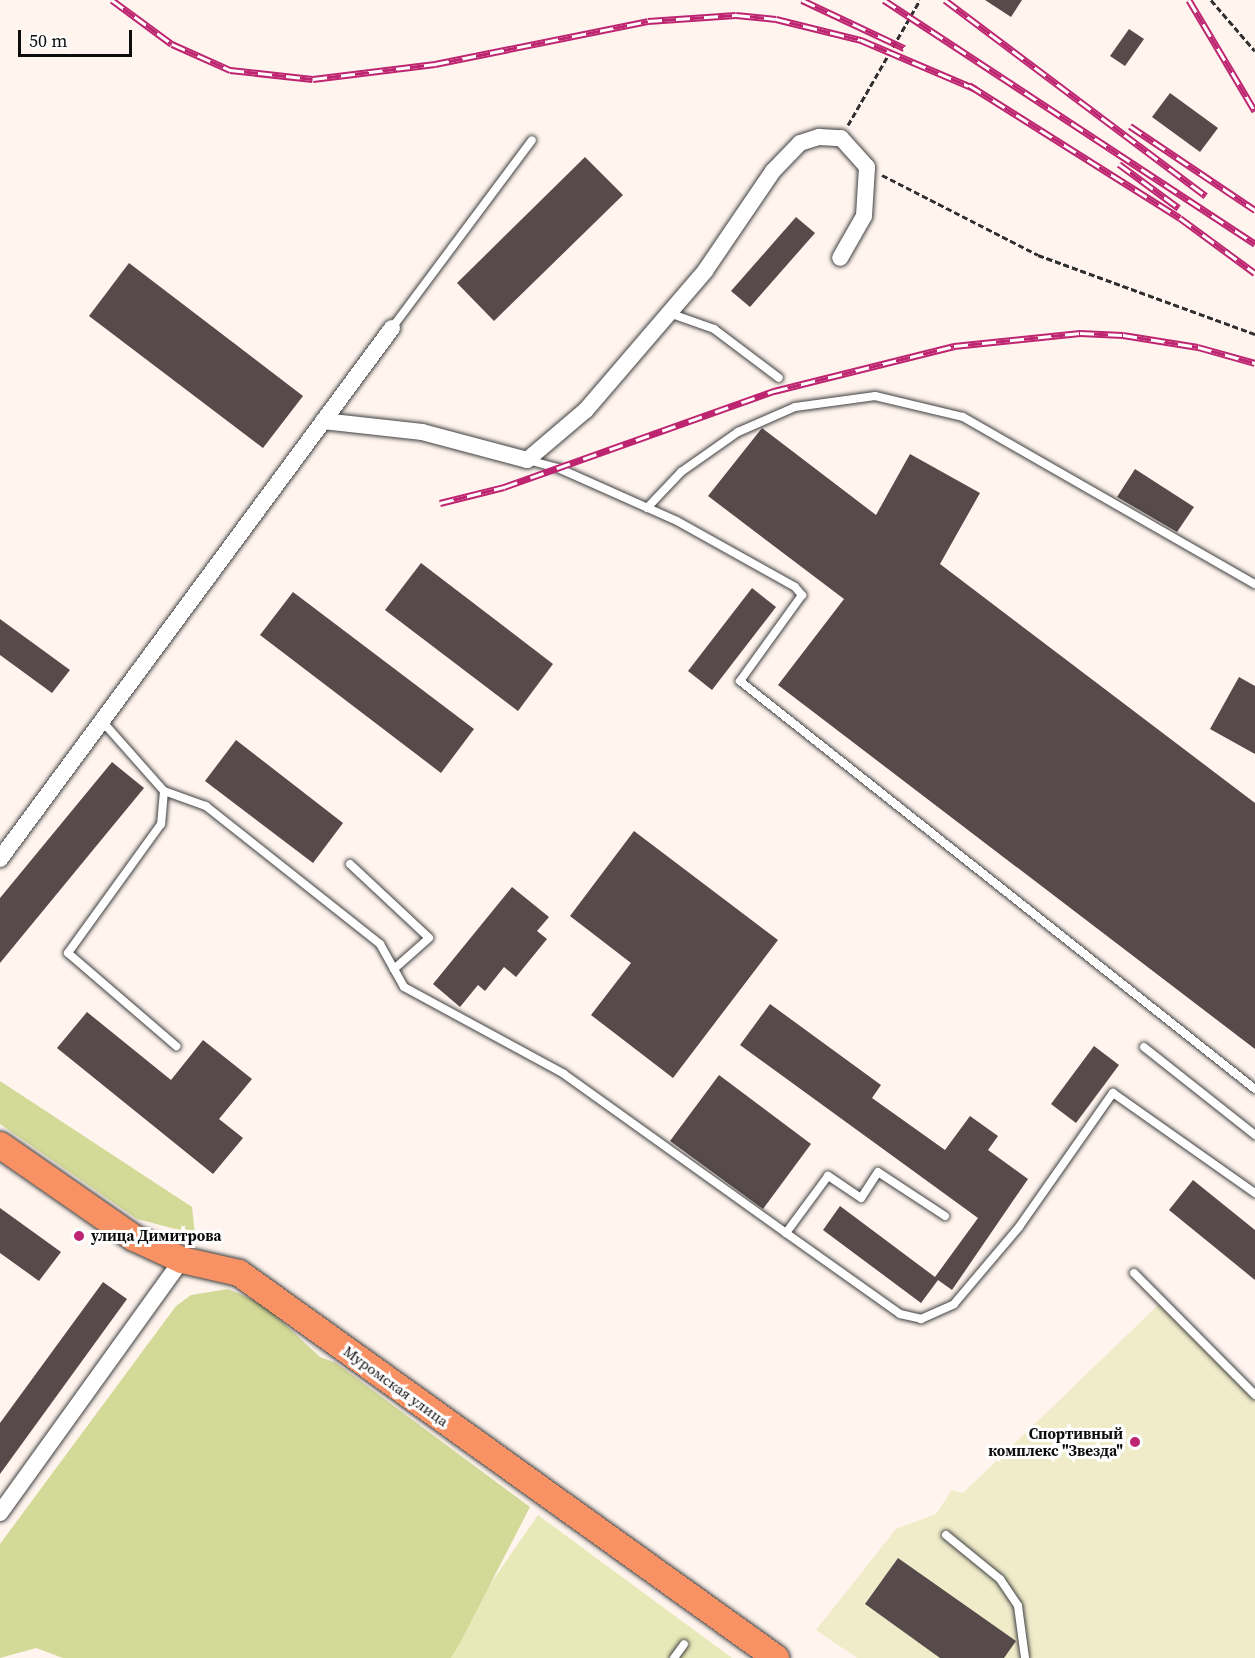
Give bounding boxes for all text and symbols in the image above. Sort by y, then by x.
scale bar [21,18,135,56]
text: 50 m [29,28,67,53]
place label: улица Димитрова [91,1227,221,1245]
marker: улица Димитрова [72,1229,86,1243]
street label: Муромская улица [340,1342,452,1430]
place label: Спортивный комплекс "Звезда" [988,1424,1123,1459]
marker: Спортивный комплекс "Звезда" [1128,1435,1142,1449]

